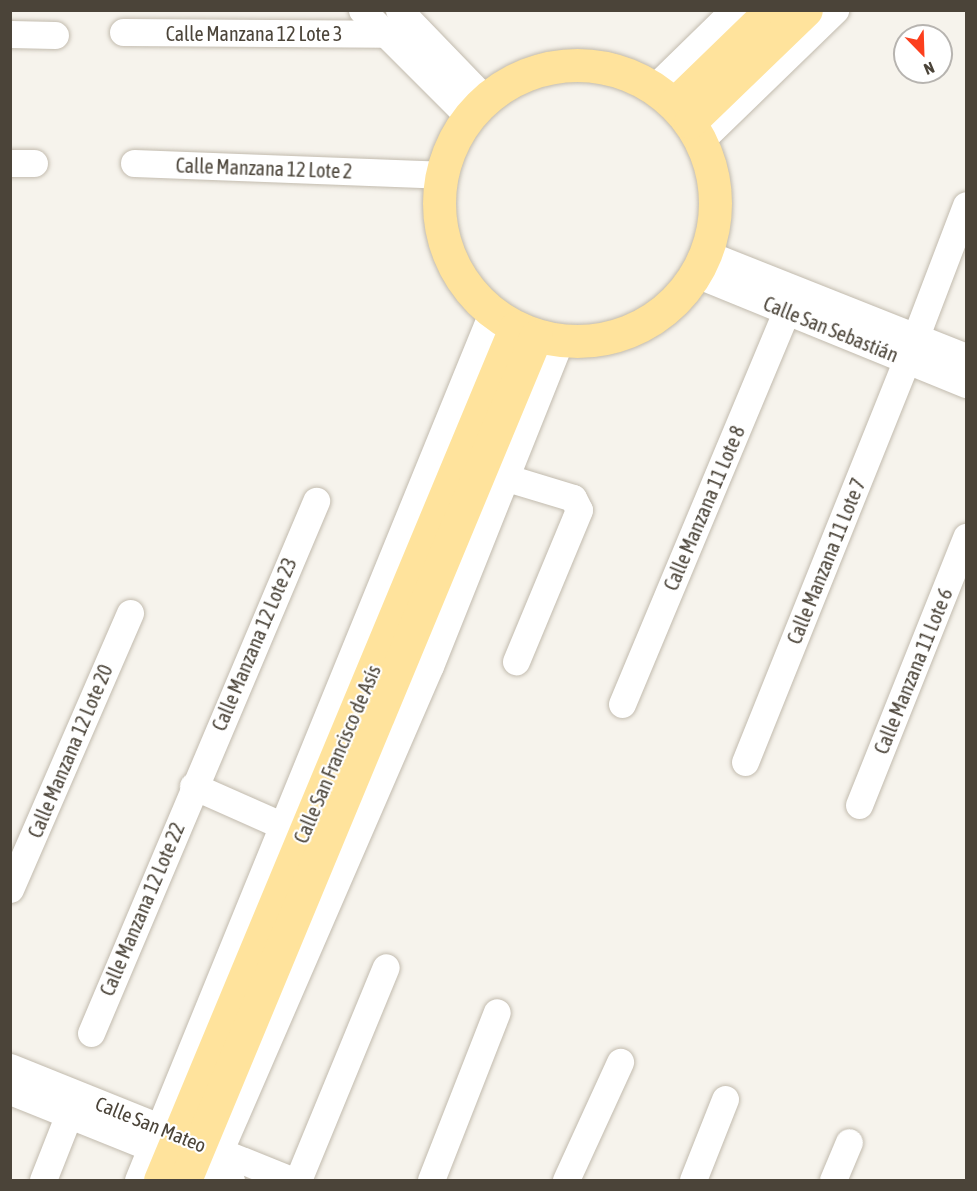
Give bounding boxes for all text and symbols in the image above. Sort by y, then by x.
street label: Calle Manzana 12 Lote 3 [166,21,342,45]
north arrow [893,24,953,84]
text: N [921,59,937,79]
street label: Calle Manzana 12 Lote 2 [175,153,353,183]
street label: Calle San Sebastián [760,291,902,367]
street label: Calle Manzana 11 Lote 8 [658,422,750,594]
street label: Calle Manzana 11 Lote 7 [782,475,870,647]
street label: Calle Manzana 12 Lote 23 [207,554,301,734]
street label: Calle Manzana 11 Lote 6 [869,585,957,757]
street label: Calle Manzana 12 Lote 20 [23,661,117,841]
street label: Calle San Francisco de Asís [289,661,385,847]
street label: Calle Manzana 12 Lote 22 [95,819,189,999]
street label: Calle San Mateo [92,1091,210,1157]

